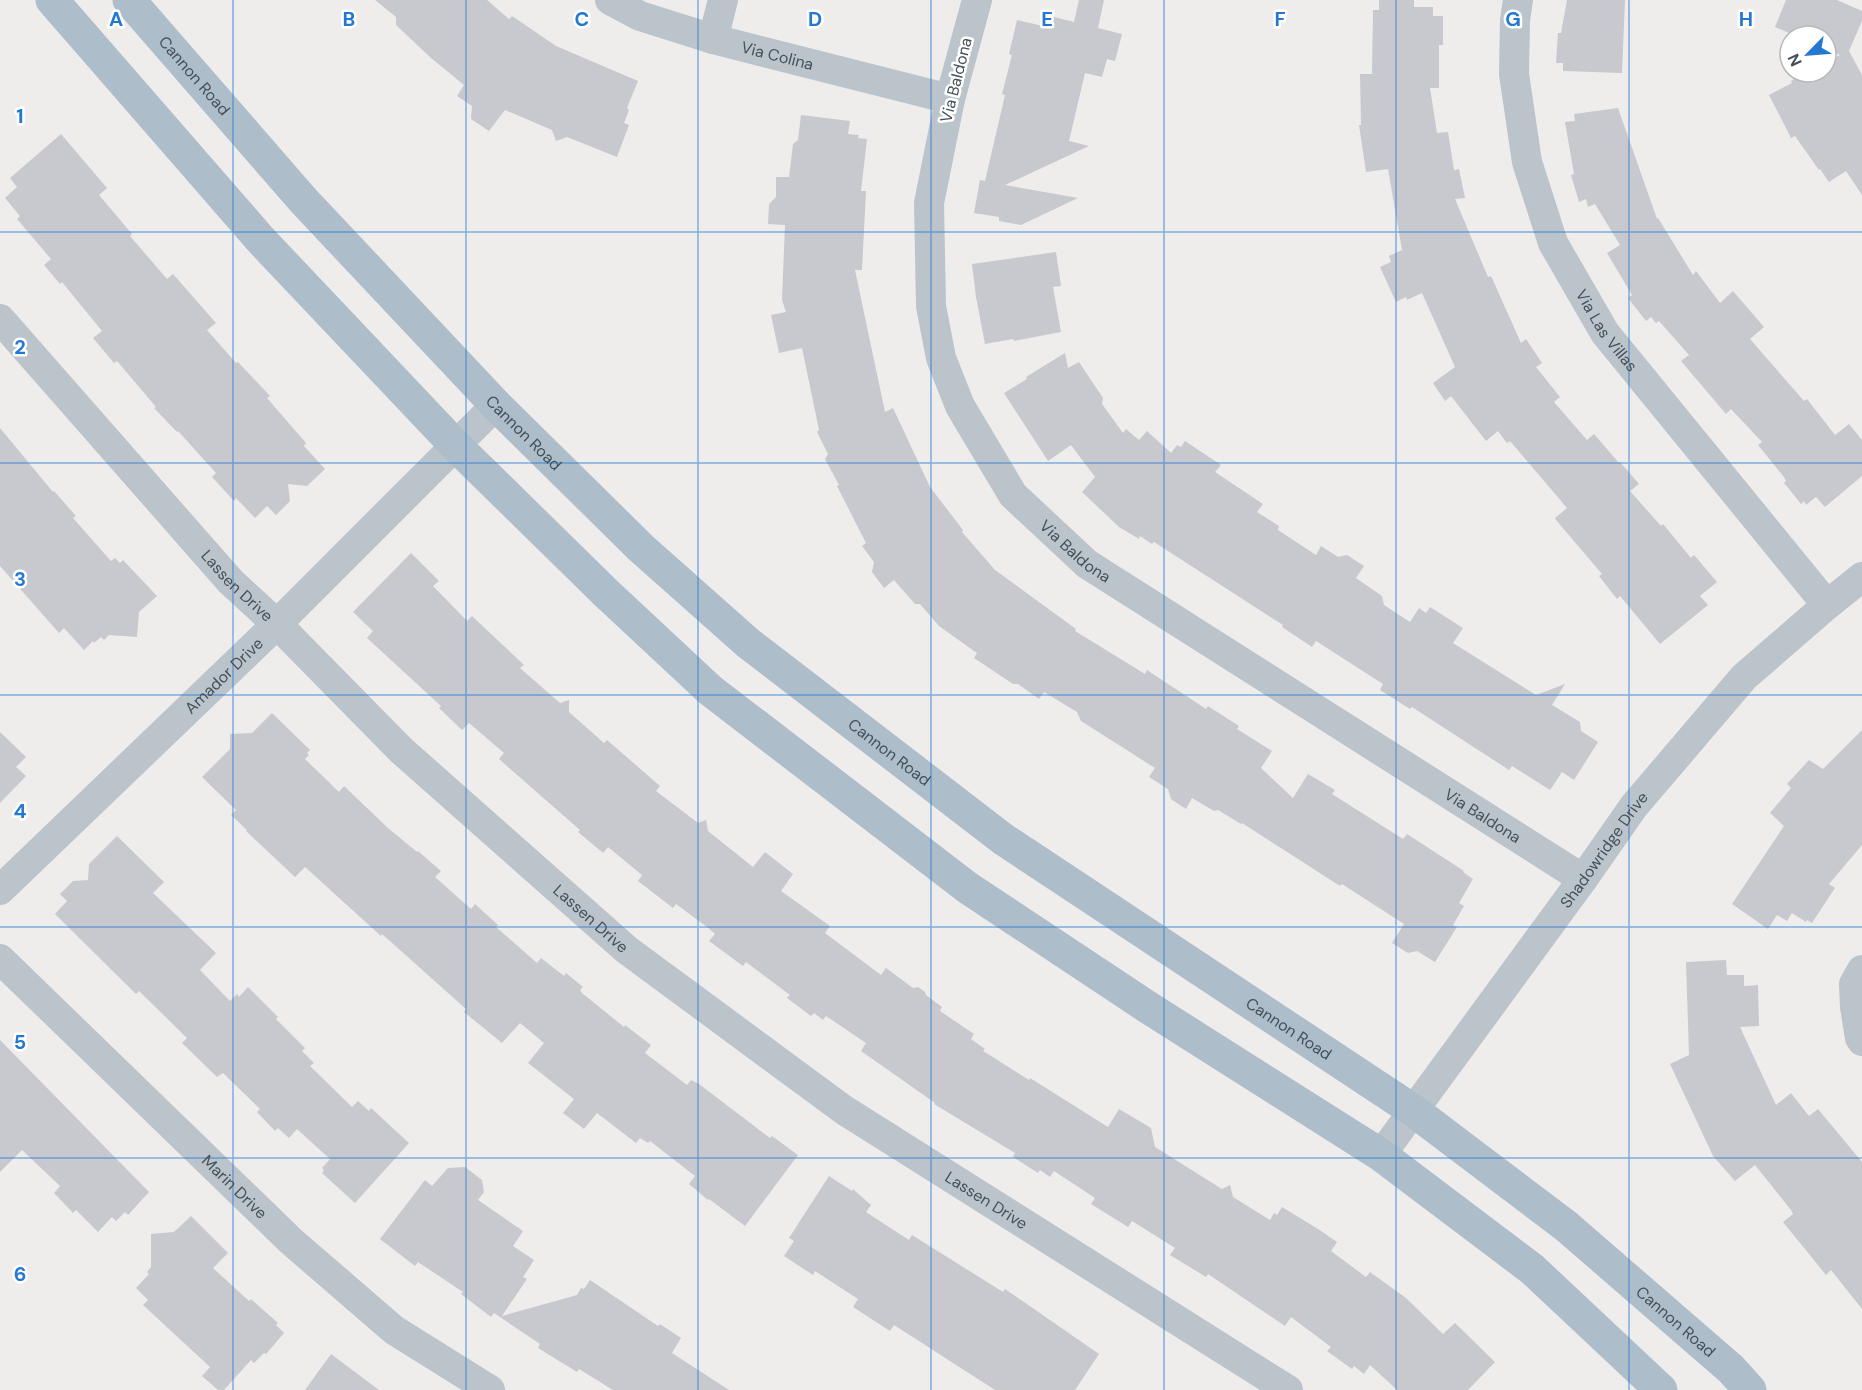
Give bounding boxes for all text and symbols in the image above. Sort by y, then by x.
text: A [109,6,123,32]
text: B [343,6,355,32]
text: C [575,6,589,32]
text: D [808,6,822,32]
text: E [1041,6,1053,32]
text: F [1274,6,1286,32]
text: G [1505,6,1521,32]
text: H [1739,6,1753,32]
north arrow [1778,24,1838,84]
street label: Cannon Road [154,31,235,120]
street label: Via Baldona [935,35,977,125]
street label: Via Colina [739,36,816,75]
text: N [1783,50,1807,70]
text: 1 [16,103,24,129]
street label: Via Las Villas [1571,285,1643,376]
text: 2 [14,334,26,360]
street label: Cannon Road [481,390,567,475]
street label: Via Baldona [1036,515,1115,587]
street label: Lassen Drive [197,545,278,626]
text: 3 [14,566,26,592]
street label: Amador Drive [180,633,267,718]
street label: Cannon Road [844,713,935,790]
street label: Via Baldona [1441,783,1525,848]
street label: Shadowridge Drive [1555,787,1652,912]
text: 4 [14,798,27,824]
street label: Lassen Drive [549,879,633,957]
street label: Cannon Road [1242,992,1336,1064]
text: 5 [14,1029,26,1055]
street label: Marin Drive [198,1150,272,1223]
street label: Lassen Drive [941,1166,1032,1234]
text: 6 [14,1261,26,1287]
street label: Cannon Road [1632,1281,1720,1362]

